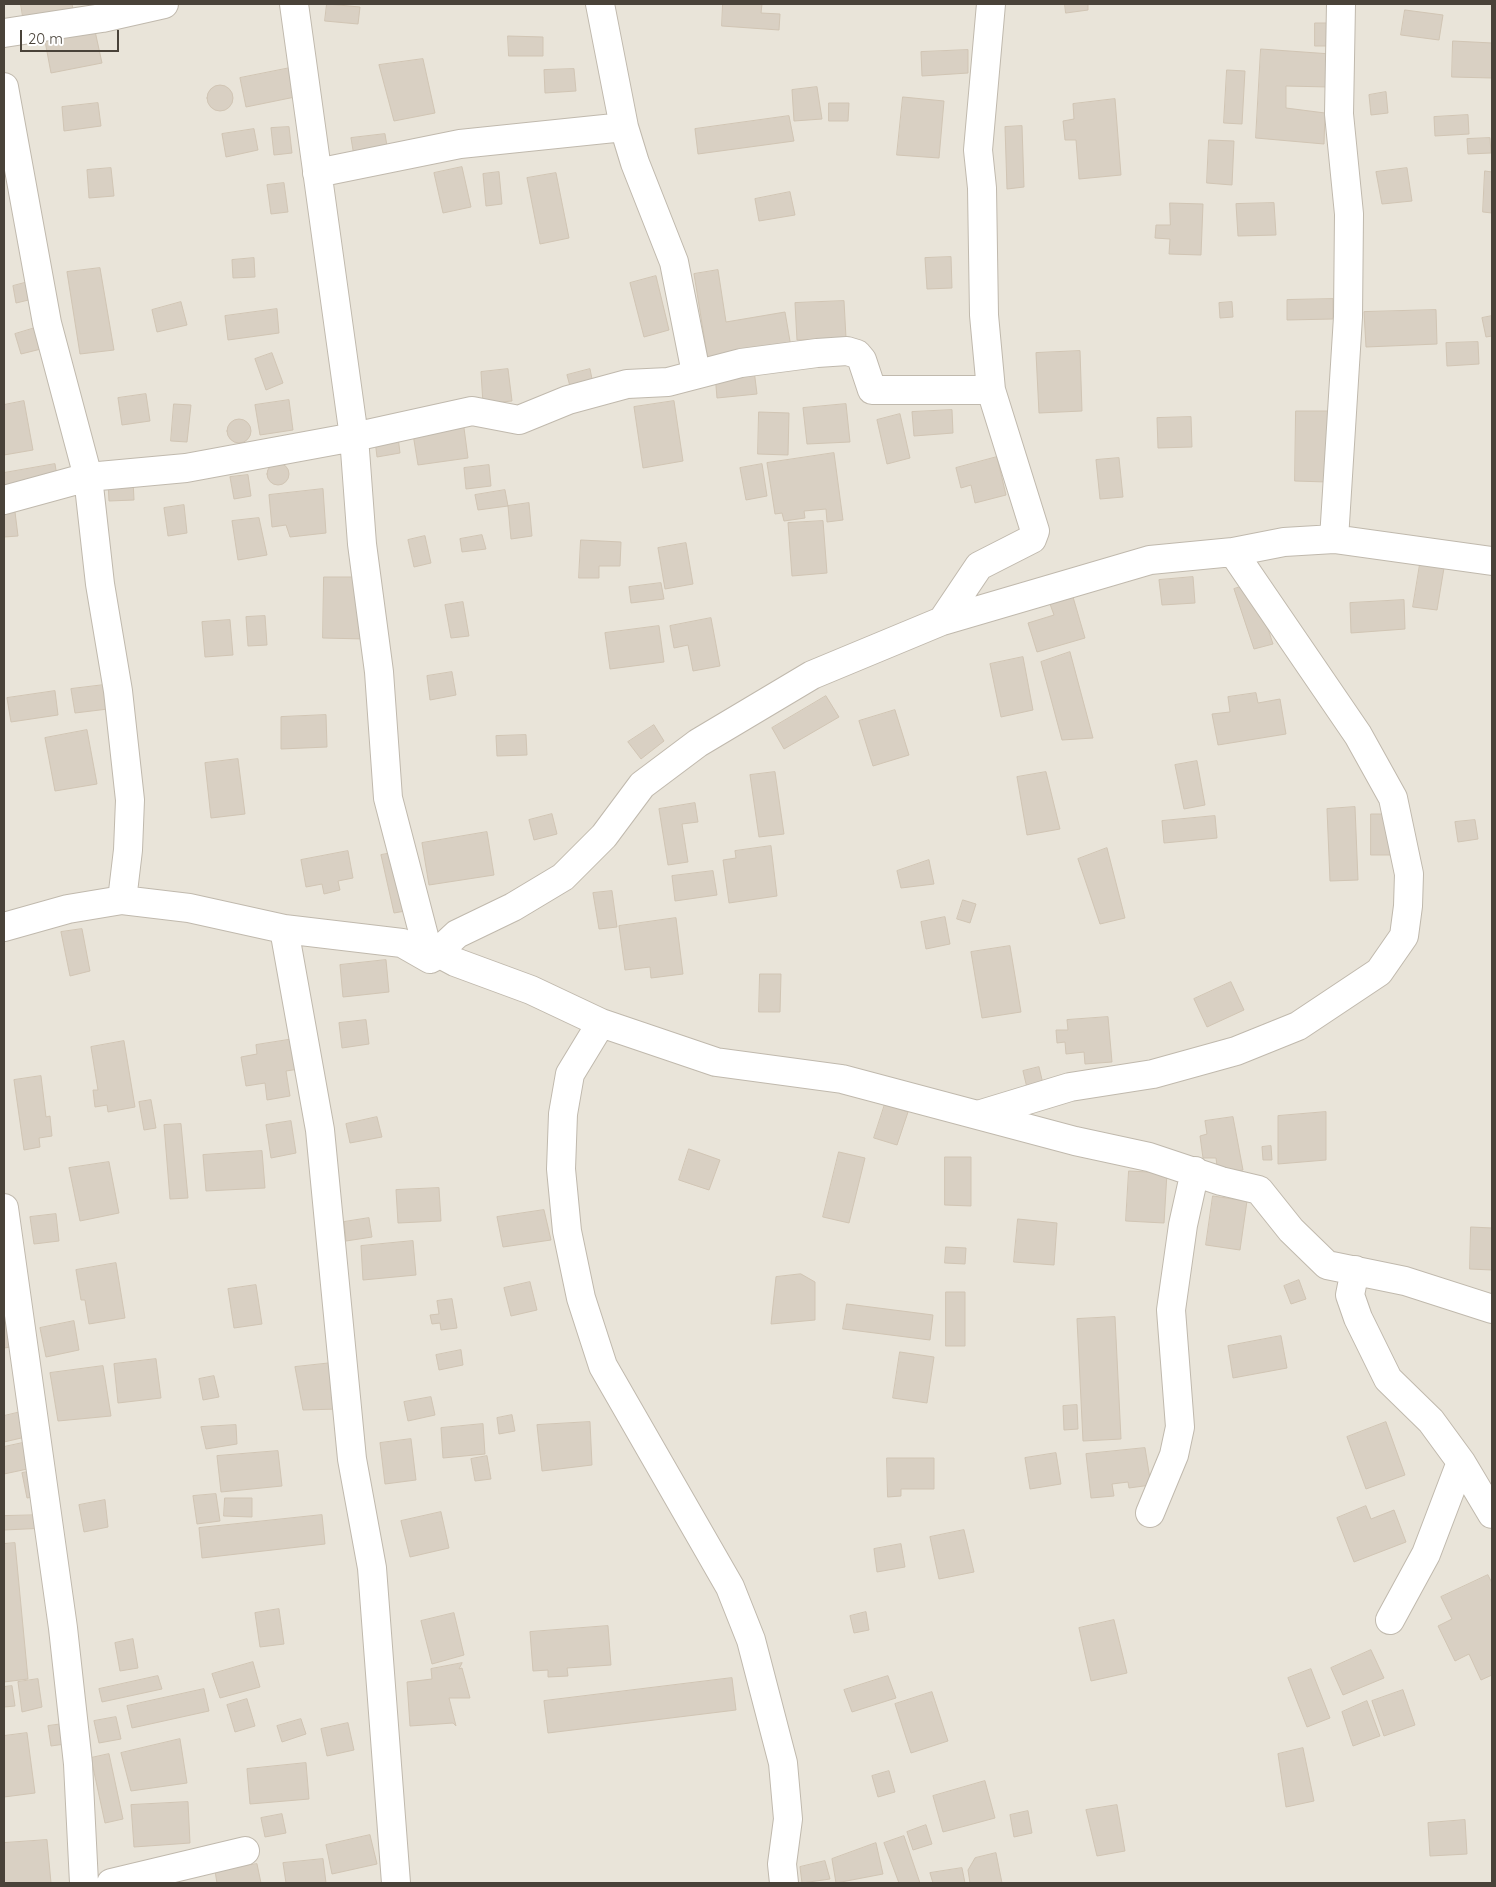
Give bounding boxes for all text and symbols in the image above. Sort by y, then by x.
scale bar [22,20,121,52]
text: 20 m [28,29,63,48]

